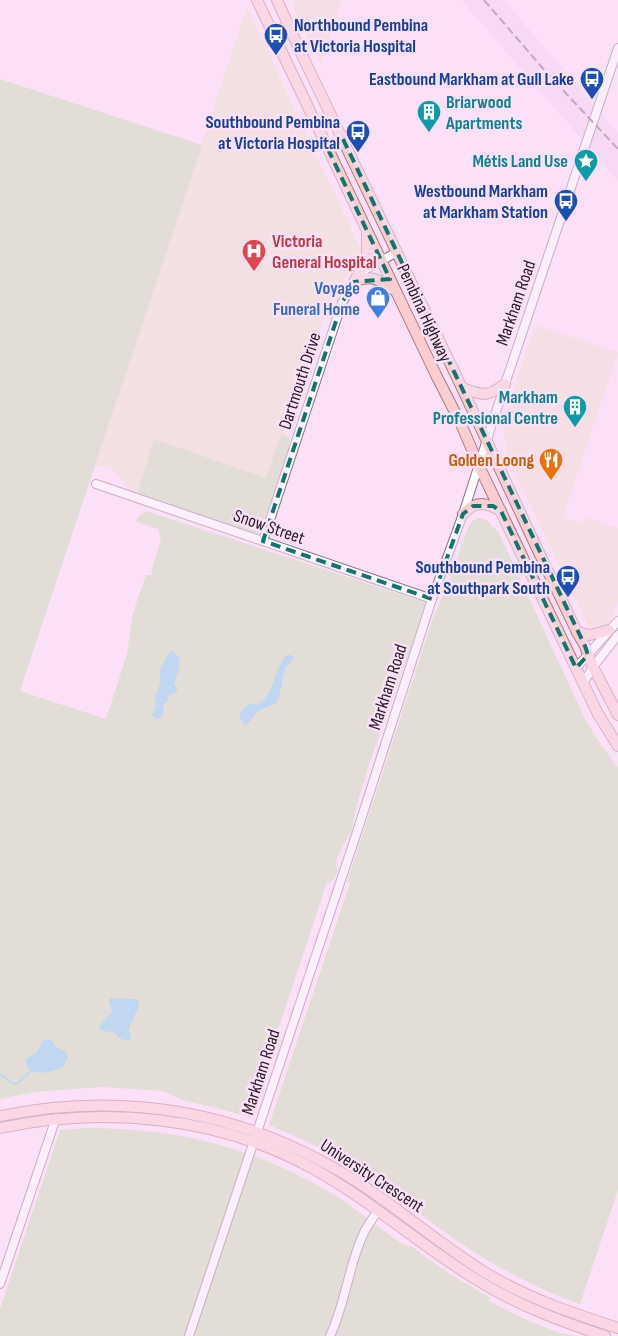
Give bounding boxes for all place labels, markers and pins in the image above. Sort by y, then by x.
place label: Northbound Pembina at Victoria Hospital [294,15,428,57]
bus stop icon: Northbound Pembina at Victoria Hospital [263,22,289,56]
bus stop icon: Eastbound Markham at Gull Lake [579,66,605,100]
place label: Eastbound Markham at Gull Lake [369,69,574,90]
place label: Briarwood Apartments [445,92,522,134]
building icon: Briarwood Apartments [416,99,442,133]
place label: Southbound Pembina at Victoria Hospital [205,112,340,154]
bus stop icon: Southbound Pembina at Victoria Hospital [345,119,371,153]
place icon: Métis Land Use [573,148,599,182]
place label: Métis Land Use [472,151,568,172]
place label: Westbound Markham at Markham Station [414,181,548,223]
bus stop icon: Westbound Markham at Markham Station [553,188,579,222]
place label: Victoria General Hospital [272,231,377,273]
hospital icon: Victoria General Hospital [241,238,267,272]
place label: Voyage Funeral Home [273,278,360,320]
shop icon: Voyage Funeral Home [365,285,391,319]
place label: Markham Professional Centre [433,387,558,429]
building icon: Markham Professional Centre [562,394,588,428]
restaurant icon: Golden Loong [538,447,564,481]
place label: Golden Loong [448,450,534,471]
place label: Southbound Pembina at Southpark South [415,557,550,599]
bus stop icon: Southbound Pembina at Southpark South [555,564,581,598]

